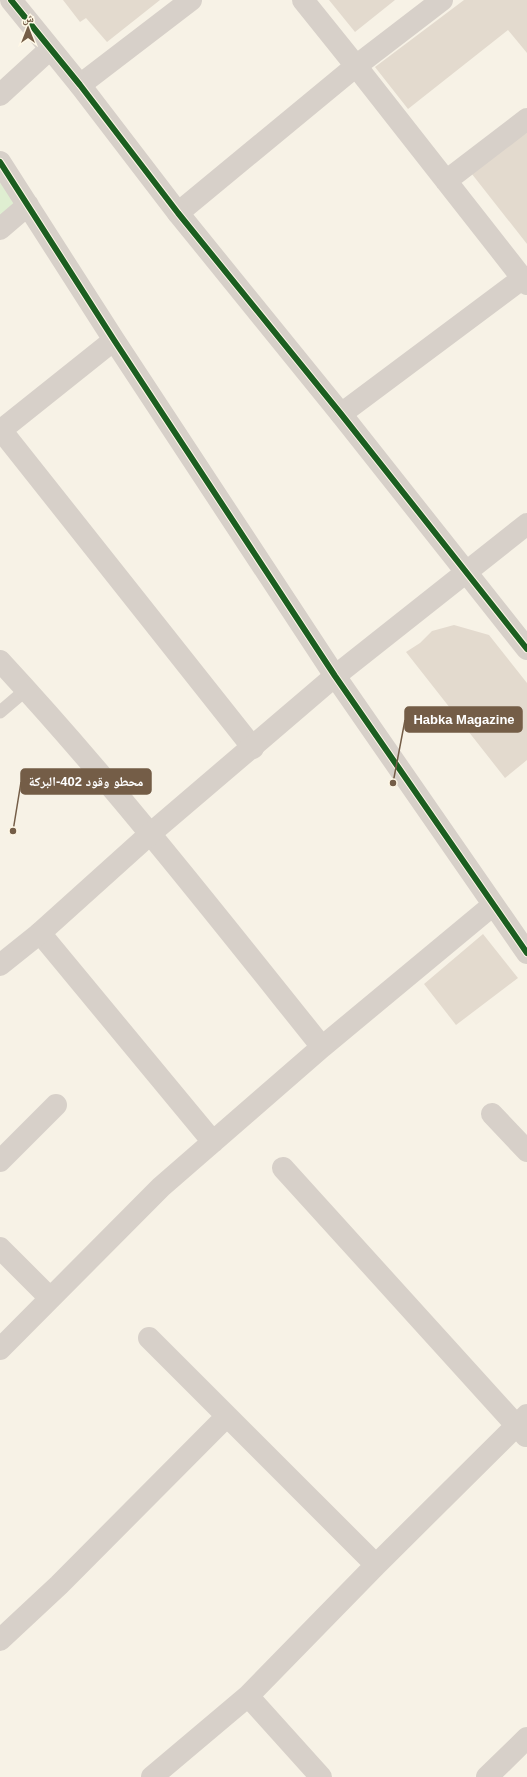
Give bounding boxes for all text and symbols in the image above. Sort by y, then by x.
north arrow [8,8,48,48]
text: ش [22,12,34,26]
callout: Habka Magazine [405,707,522,732]
text: Habka Magazine [413,712,515,727]
callout: محطو وقود 402-البركة [21,769,151,794]
text: محطو وقود 402-البركة [29,774,143,789]

